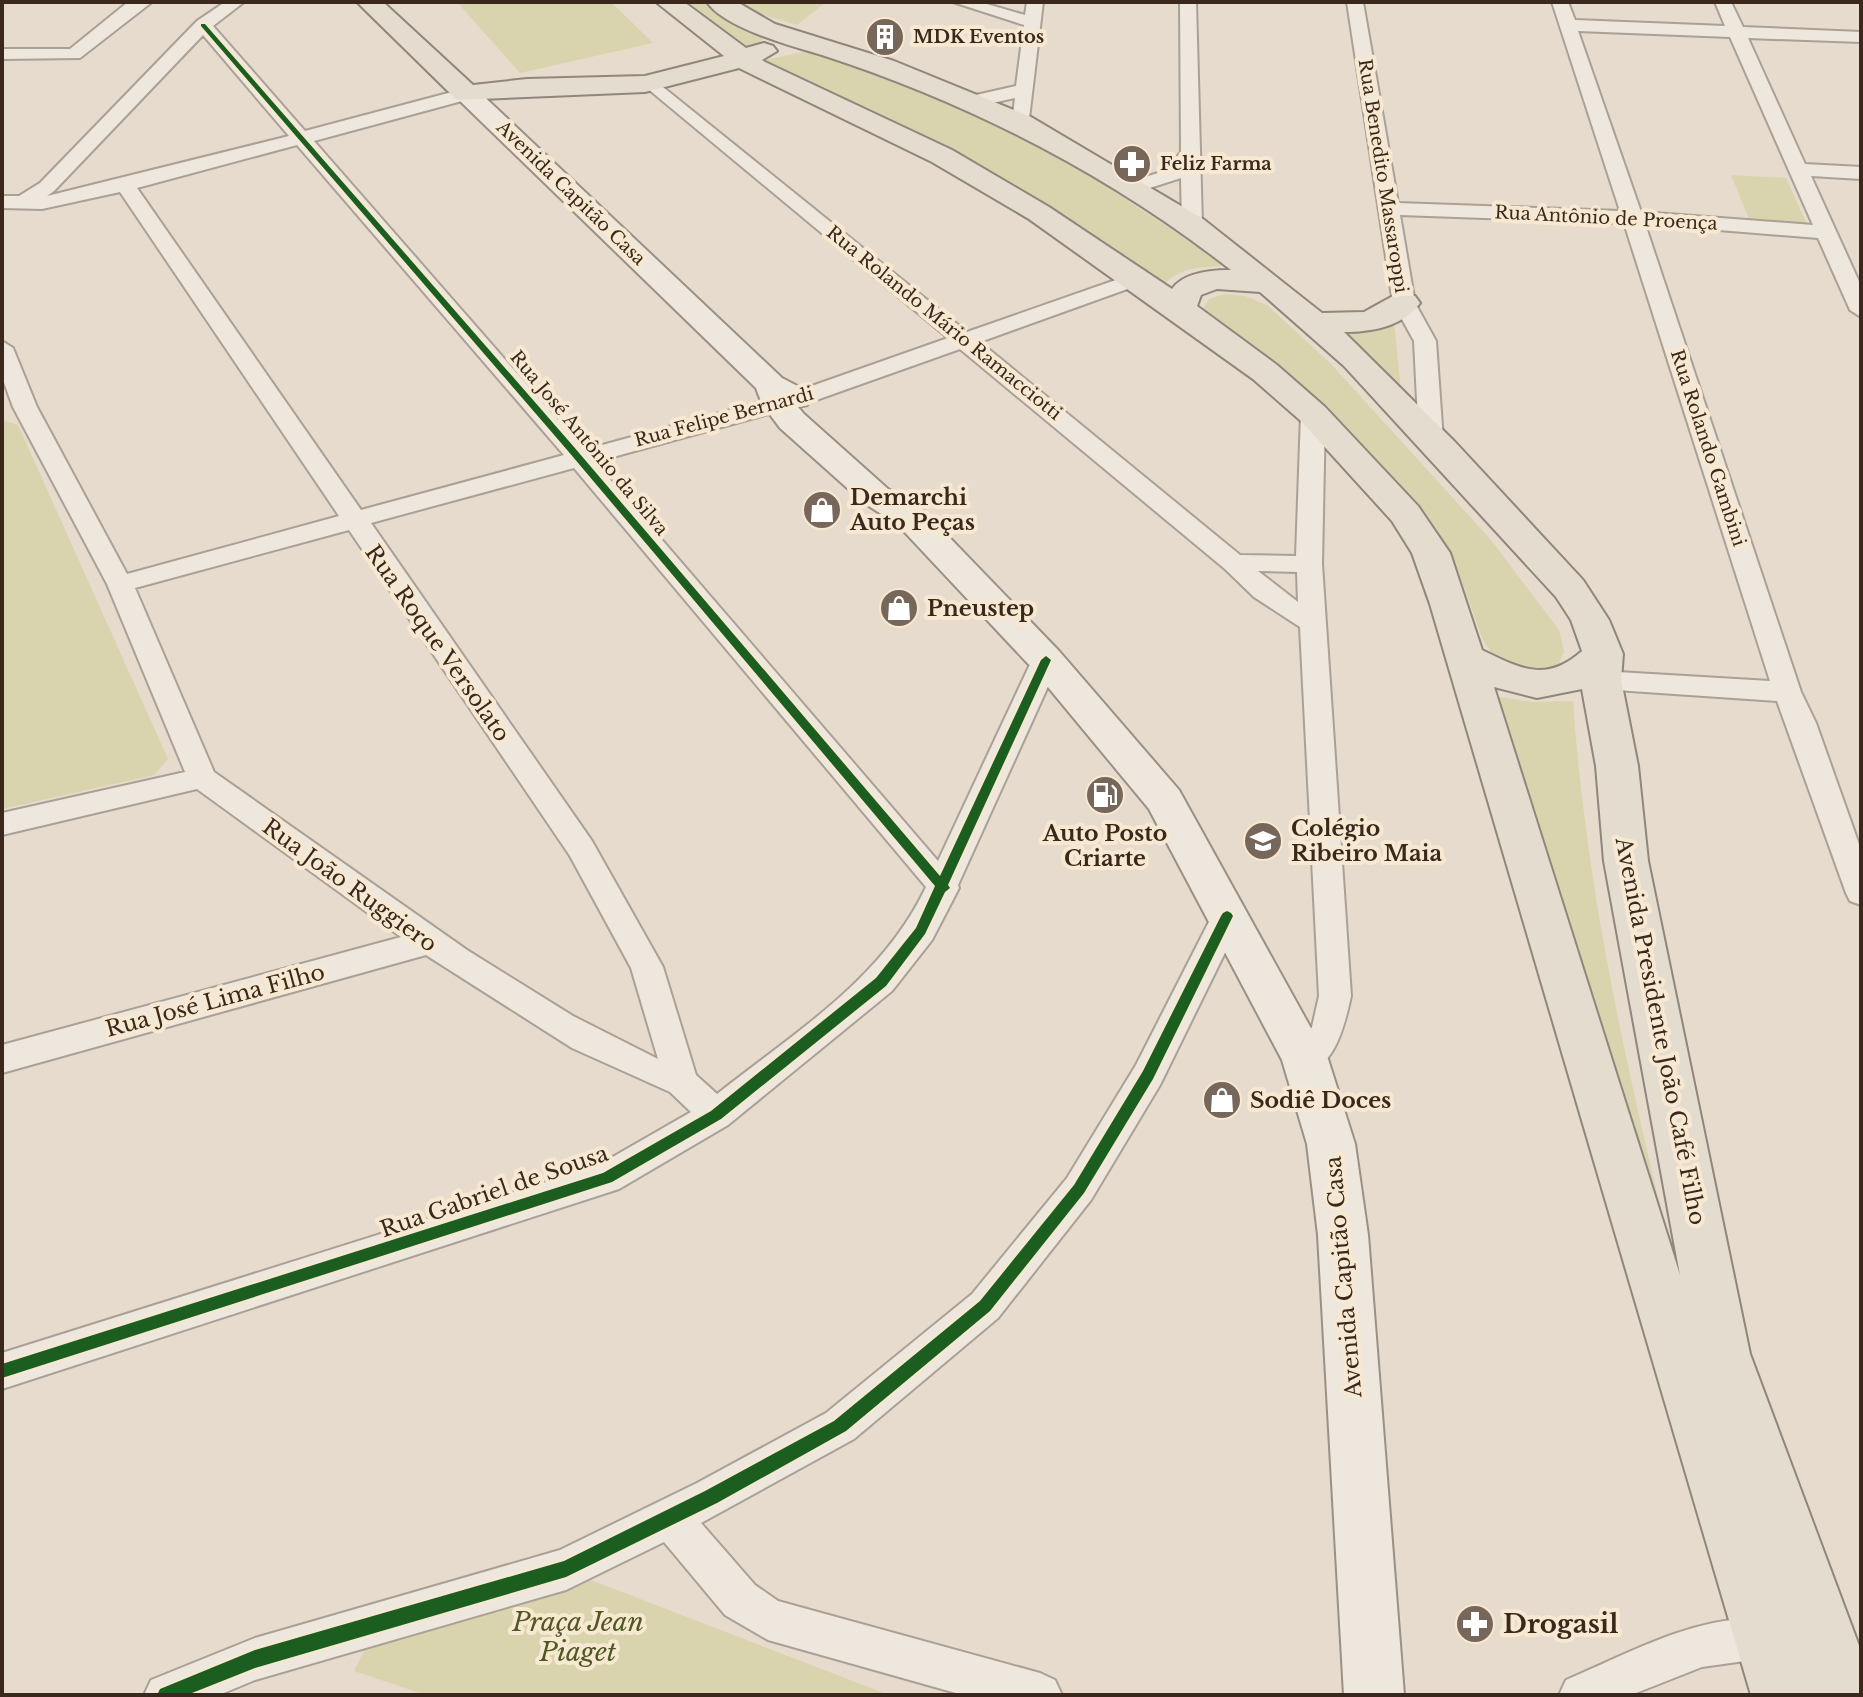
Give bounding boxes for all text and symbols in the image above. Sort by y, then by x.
building icon: MDK Eventos [864,16,906,58]
place label: MDK Eventos [913,26,1044,48]
street label: Rua Benedito Massaroppi [1354,57,1412,295]
street label: Avenida Capitão Casa [491,115,650,270]
pharmacy icon: Feliz Farma [1111,143,1153,185]
place label: Feliz Farma [1160,153,1272,175]
street label: Rua Antônio de Proença [1494,201,1718,235]
street label: Rua Rolando Mário Ramacciotti [822,221,1066,425]
street label: Rua José Antônio da Silva [505,346,673,540]
street label: Rua Rolando Gambini [1666,347,1750,549]
street label: Rua Felipe Bernardi [632,383,816,451]
place label: Demarchi Auto Peças [849,484,975,536]
shop icon: Demarchi Auto Peças [801,489,843,531]
street label: Rua Roque Versolato [359,540,516,747]
shop icon: Pneustep [878,587,920,629]
place label: Pneustep [927,595,1034,622]
fuel station icon: Auto Posto Criarte [1084,774,1126,816]
street label: Rua João Ruggiero [257,813,442,958]
place label: Colégio Ribeiro Maia [1291,815,1442,867]
place label: Auto Posto Criarte [1042,820,1167,872]
school or university icon: Colégio Ribeiro Maia [1242,820,1284,862]
street label: Avenida Presidente João Café Filho [1609,834,1711,1227]
street label: Rua José Lima Filho [102,958,328,1043]
shop icon: Sodiê Doces [1201,1079,1243,1121]
place label: Sodiê Doces [1250,1087,1391,1114]
street label: Rua Gabriel de Sousa [377,1139,612,1243]
street label: Avenida Capitão Casa [1319,1154,1368,1400]
pharmacy icon: Drogasil [1454,1603,1496,1645]
park label: Praça Jean Piaget [511,1606,644,1668]
place label: Drogasil [1503,1608,1618,1640]

